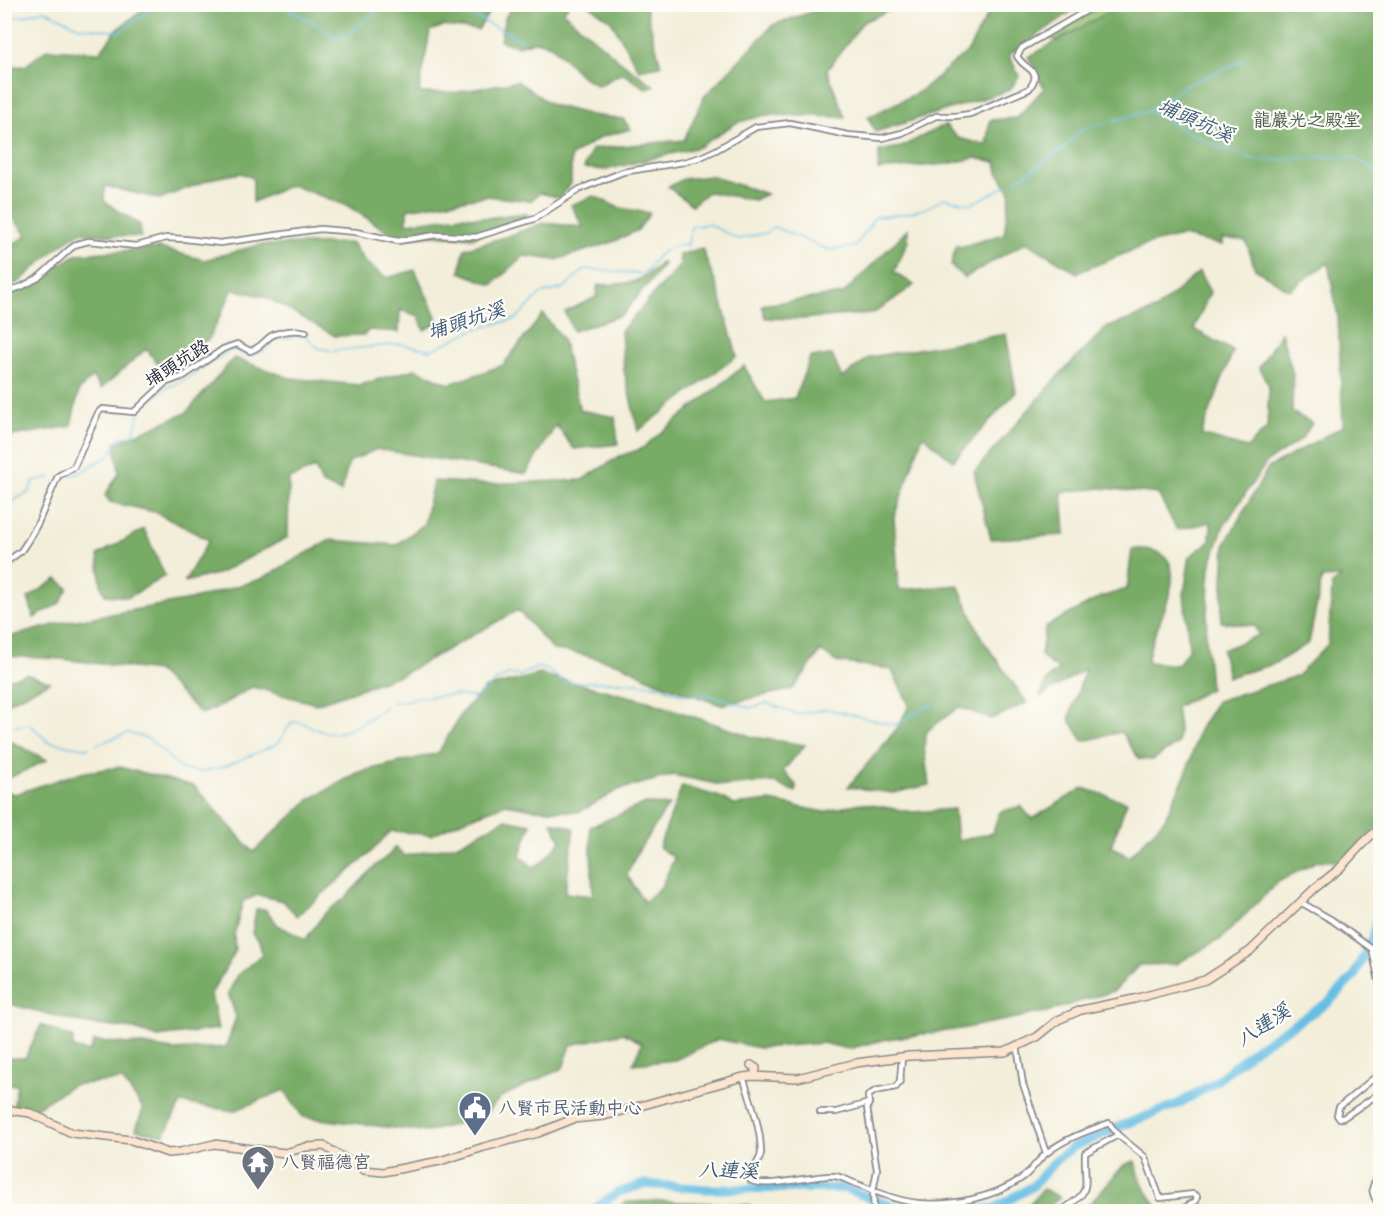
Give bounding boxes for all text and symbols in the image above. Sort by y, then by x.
water label: 埔頭坑溪 [1152,88,1240,153]
park label: 龍巖光之殿堂 [1253,104,1361,136]
water label: 埔頭坑溪 [423,291,511,349]
street label: 埔頭坑路 [138,330,216,396]
water label: 八連溪 [1229,994,1299,1057]
public building icon: 八賢市民活動中心 [457,1090,493,1137]
place label: 八賢市民活動中心 [498,1092,642,1124]
temple icon: 八賢福德宮 [240,1144,276,1191]
place label: 八賢福德宮 [281,1146,371,1178]
water label: 八連溪 [698,1152,759,1189]

